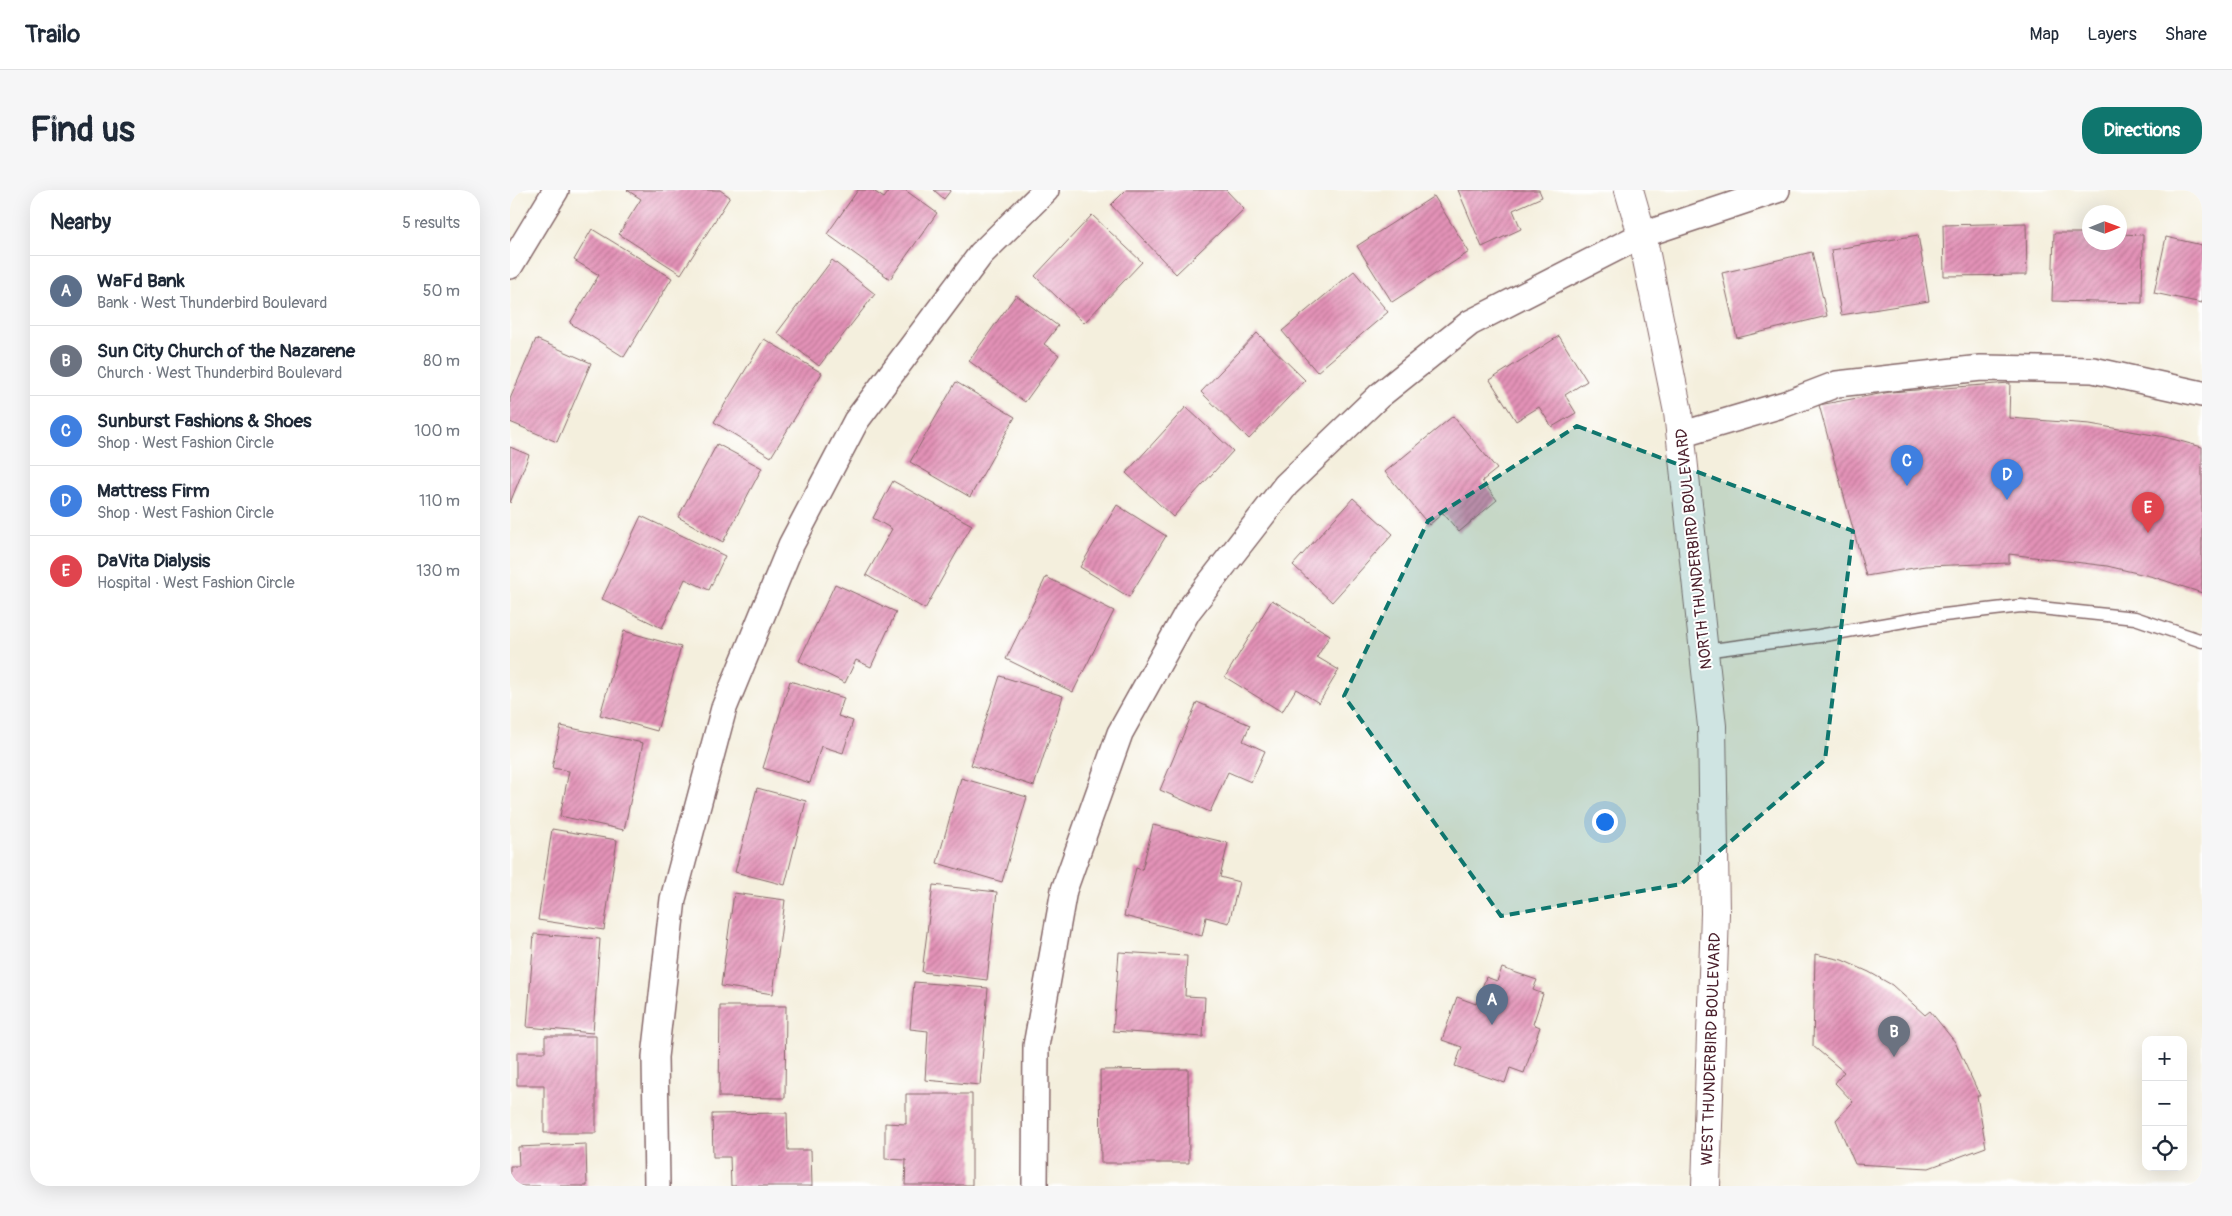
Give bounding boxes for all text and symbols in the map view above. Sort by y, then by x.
text: Trailo [25,20,80,49]
text: Map [2030,23,2059,46]
text: Layers [2087,23,2137,46]
text: Share [2165,23,2207,46]
button: Directions [2082,107,2202,154]
text: Find us [30,108,135,152]
north arrow [2082,205,2127,250]
text: Nearby [50,209,111,236]
text: 5 results [402,213,460,233]
text: WaFd Bank [97,269,185,293]
text: A [61,281,71,301]
text: 50 m [423,281,460,301]
text: Bank · West Thunderbird Boulevard [97,293,327,313]
text: Sun City Church of the Nazarene [97,339,355,363]
text: B [61,351,71,371]
text: 80 m [423,351,460,371]
text: Church · West Thunderbird Boulevard [97,363,342,383]
text: Sunburst Fashions & Shoes [97,409,312,433]
text: C [61,421,71,441]
text: 100 m [414,421,460,441]
street label: NORTH THUNDERBIRD BOULEVARD [1671,427,1717,670]
text: Shop · West Fashion Circle [97,433,274,453]
pin: C [1891,445,1923,486]
pin: D [1991,459,2023,500]
text: Mattress Firm [97,479,210,503]
text: D [61,491,71,511]
text: 110 m [419,491,460,511]
pin: E [2132,492,2164,533]
text: Shop · West Fashion Circle [97,503,274,523]
text: DaVita Dialysis [97,549,210,573]
text: E [62,561,70,581]
text: 130 m [416,561,460,581]
text: Hospital · West Fashion Circle [97,573,295,593]
your location [1592,809,1618,835]
street label: WEST THUNDERBIRD BOULEVARD [1697,932,1725,1166]
pin: A [1476,984,1508,1025]
pin: B [1878,1016,1910,1057]
map controls [2142,1036,2187,1171]
button: + [2142,1036,2187,1081]
button: − [2142,1081,2187,1126]
button: locate [2142,1126,2187,1171]

